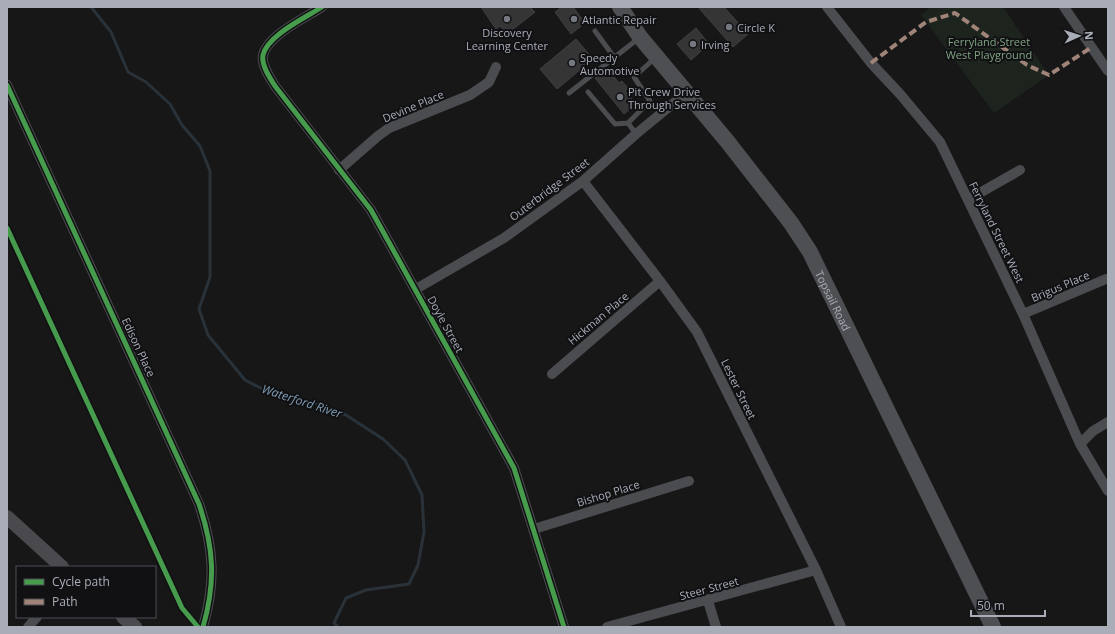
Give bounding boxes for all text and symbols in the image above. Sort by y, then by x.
place label: Atlantic Repair [582,12,657,27]
marker: Discovery Learning Center [502,14,512,24]
marker: Atlantic Repair [569,14,579,24]
north arrow [1059,16,1099,56]
place label: Circle K [737,20,775,35]
marker: Circle K [724,22,734,32]
place label: Discovery Learning Center [466,25,549,53]
text: N [1082,31,1097,40]
park label: Ferryland Street West Playground [946,34,1032,62]
place label: Irving [701,37,730,52]
marker: Irving [688,39,698,49]
place label: Speedy Automotive [580,50,639,78]
marker: Speedy Automotive [567,58,577,68]
place label: Pit Crew Drive Through Services [628,84,716,112]
street label: Devine Place [380,86,446,126]
marker: Pit Crew Drive Through Services [615,92,625,102]
street label: Outerbridge Street [506,154,592,224]
street label: Ferryland Street West [966,179,1028,285]
street label: Brigus Place [1028,267,1092,305]
street label: Topsail Road [812,268,855,333]
street label: Hickman Place [565,288,631,348]
street label: Doyle Street [424,293,468,355]
street label: Edison Place [119,315,159,379]
street label: Lester Street [718,356,760,422]
water label: Waterford River [260,380,345,422]
street label: Bishop Place [575,476,641,510]
legend [16,566,156,618]
text: Cycle path [52,573,110,590]
street label: Steer Street [678,573,740,603]
scale bar [971,592,1045,618]
text: Path [52,593,78,610]
text: 50 m [977,597,1005,614]

